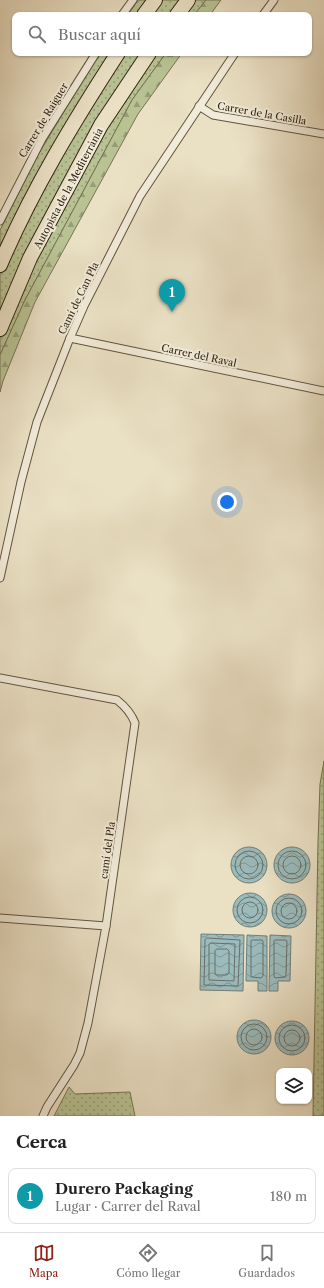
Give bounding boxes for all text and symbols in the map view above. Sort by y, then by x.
search box [12,12,312,56]
icon: search [26,23,48,45]
text: Buscar aquí [58,25,141,44]
street label: Carrer de Raiguer [16,80,71,160]
street label: Carrer de la Casilla [216,99,308,128]
street label: Autopista de la Mediterrània [31,125,106,252]
street label: Camí de Can Pla [55,259,102,337]
pin: 1 [159,279,185,312]
street label: Carrer del Raval [160,341,238,370]
your location [217,492,237,512]
street label: camí del Pla [97,820,118,880]
map controls [276,1068,312,1104]
button: layers [276,1068,312,1104]
text: Cerca [16,1132,67,1152]
text: Durero Packaging [55,1179,193,1198]
text: 1 [27,1188,33,1204]
text: 180 m [270,1188,307,1204]
text: Lugar · Carrer del Raval [55,1198,201,1214]
tab: Mapa [29,1242,58,1280]
tab: Cómo llegar [116,1242,180,1280]
tab: Guardados [238,1242,295,1280]

